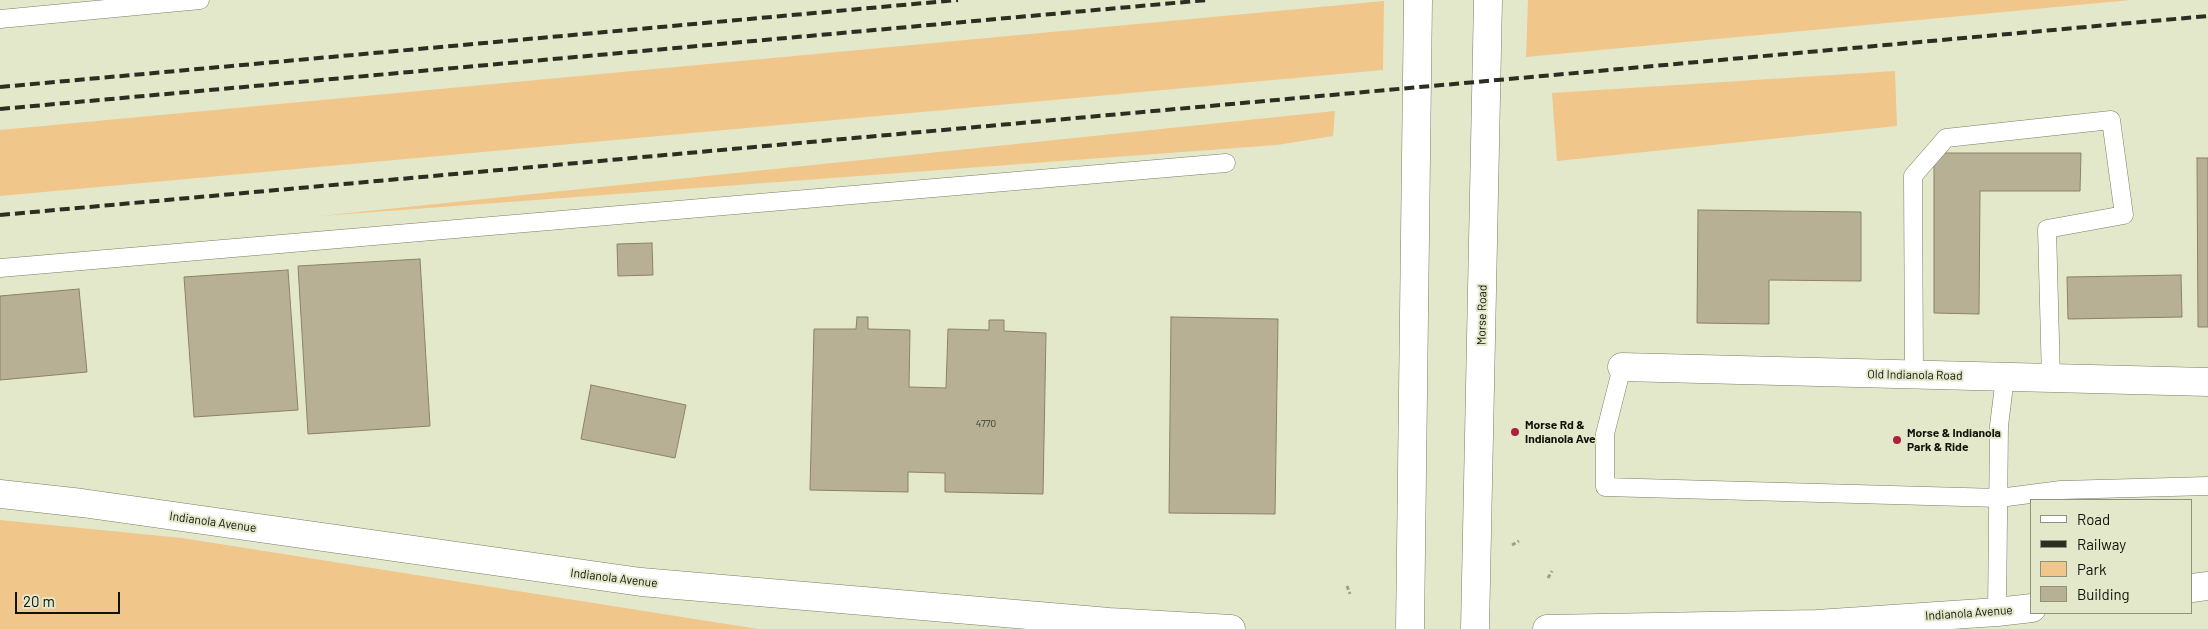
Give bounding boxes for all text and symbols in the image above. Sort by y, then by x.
street label: Morse Road [1474,285,1490,345]
street label: Old Indianola Road [1867,367,1963,383]
house number: 4770 [976,418,996,430]
place label: Morse Rd & Indianola Ave [1525,418,1596,446]
marker: Morse Rd & Indianola Ave [1509,426,1521,438]
place label: Morse & Indianola Park & Ride [1907,426,2001,454]
marker: Morse & Indianola Park & Ride [1891,434,1903,446]
legend [2030,499,2193,614]
street label: Indianola Avenue [169,509,257,535]
text: Road [2077,510,2110,528]
text: Railway [2077,535,2126,553]
text: Park [2077,560,2106,578]
street label: Indianola Avenue [570,566,658,590]
scale bar [18,582,122,614]
text: Building [2077,585,2130,603]
text: 20 m [23,592,55,610]
street label: Indianola Avenue [1925,603,2013,623]

